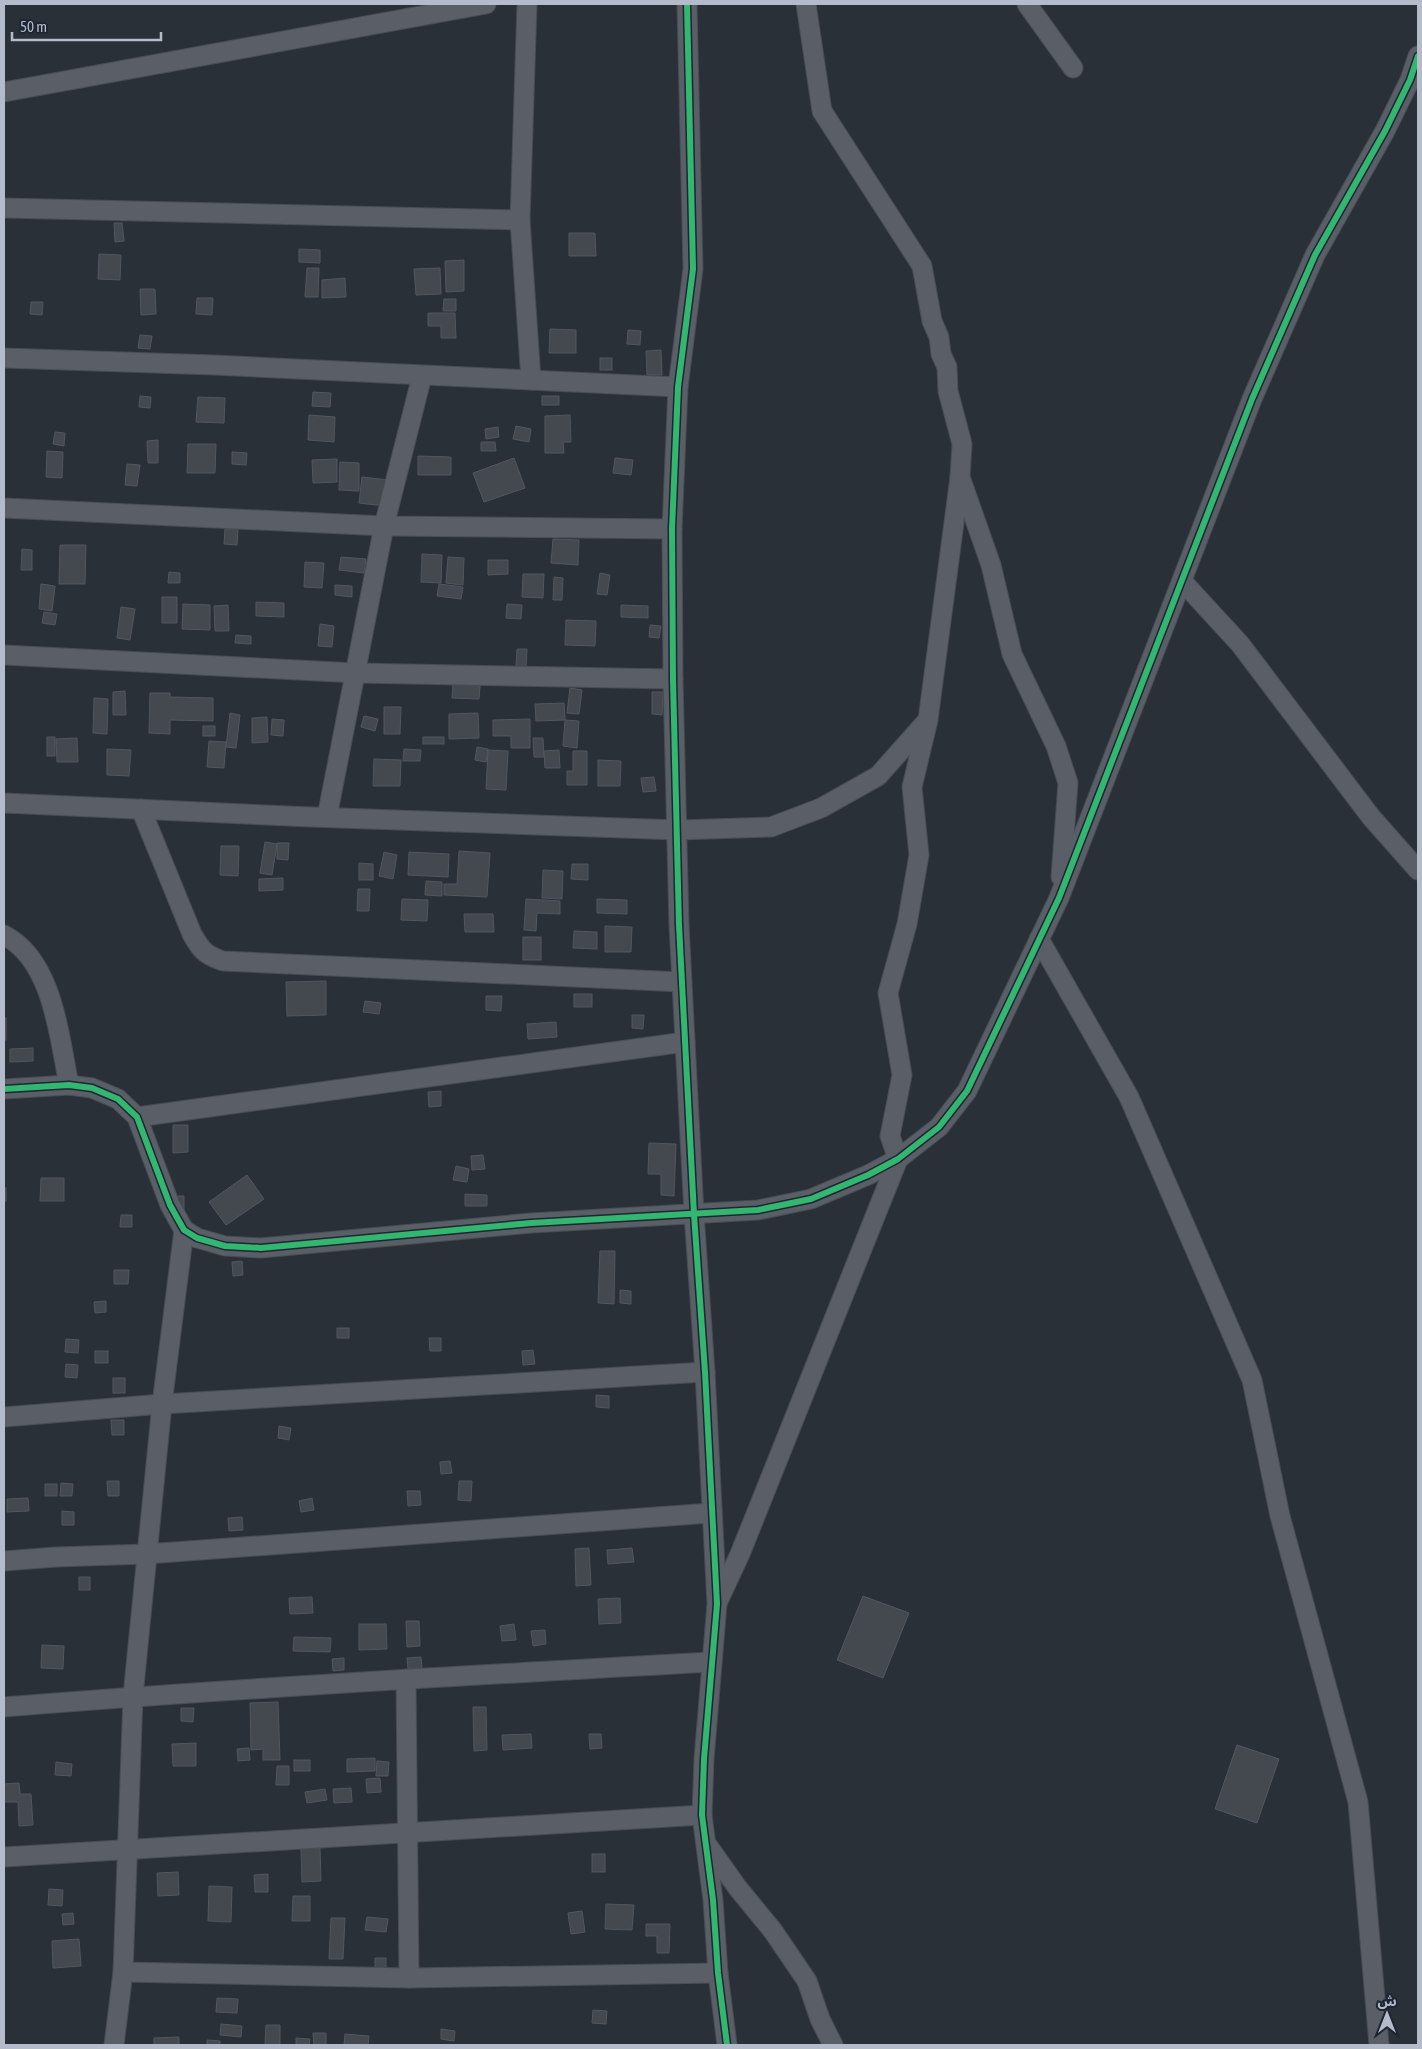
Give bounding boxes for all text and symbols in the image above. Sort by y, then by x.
scale bar [12,10,161,42]
text: 50 m [20,18,47,35]
north arrow [1362,1989,1412,2039]
text: ش [1377,1993,1397,2009]

